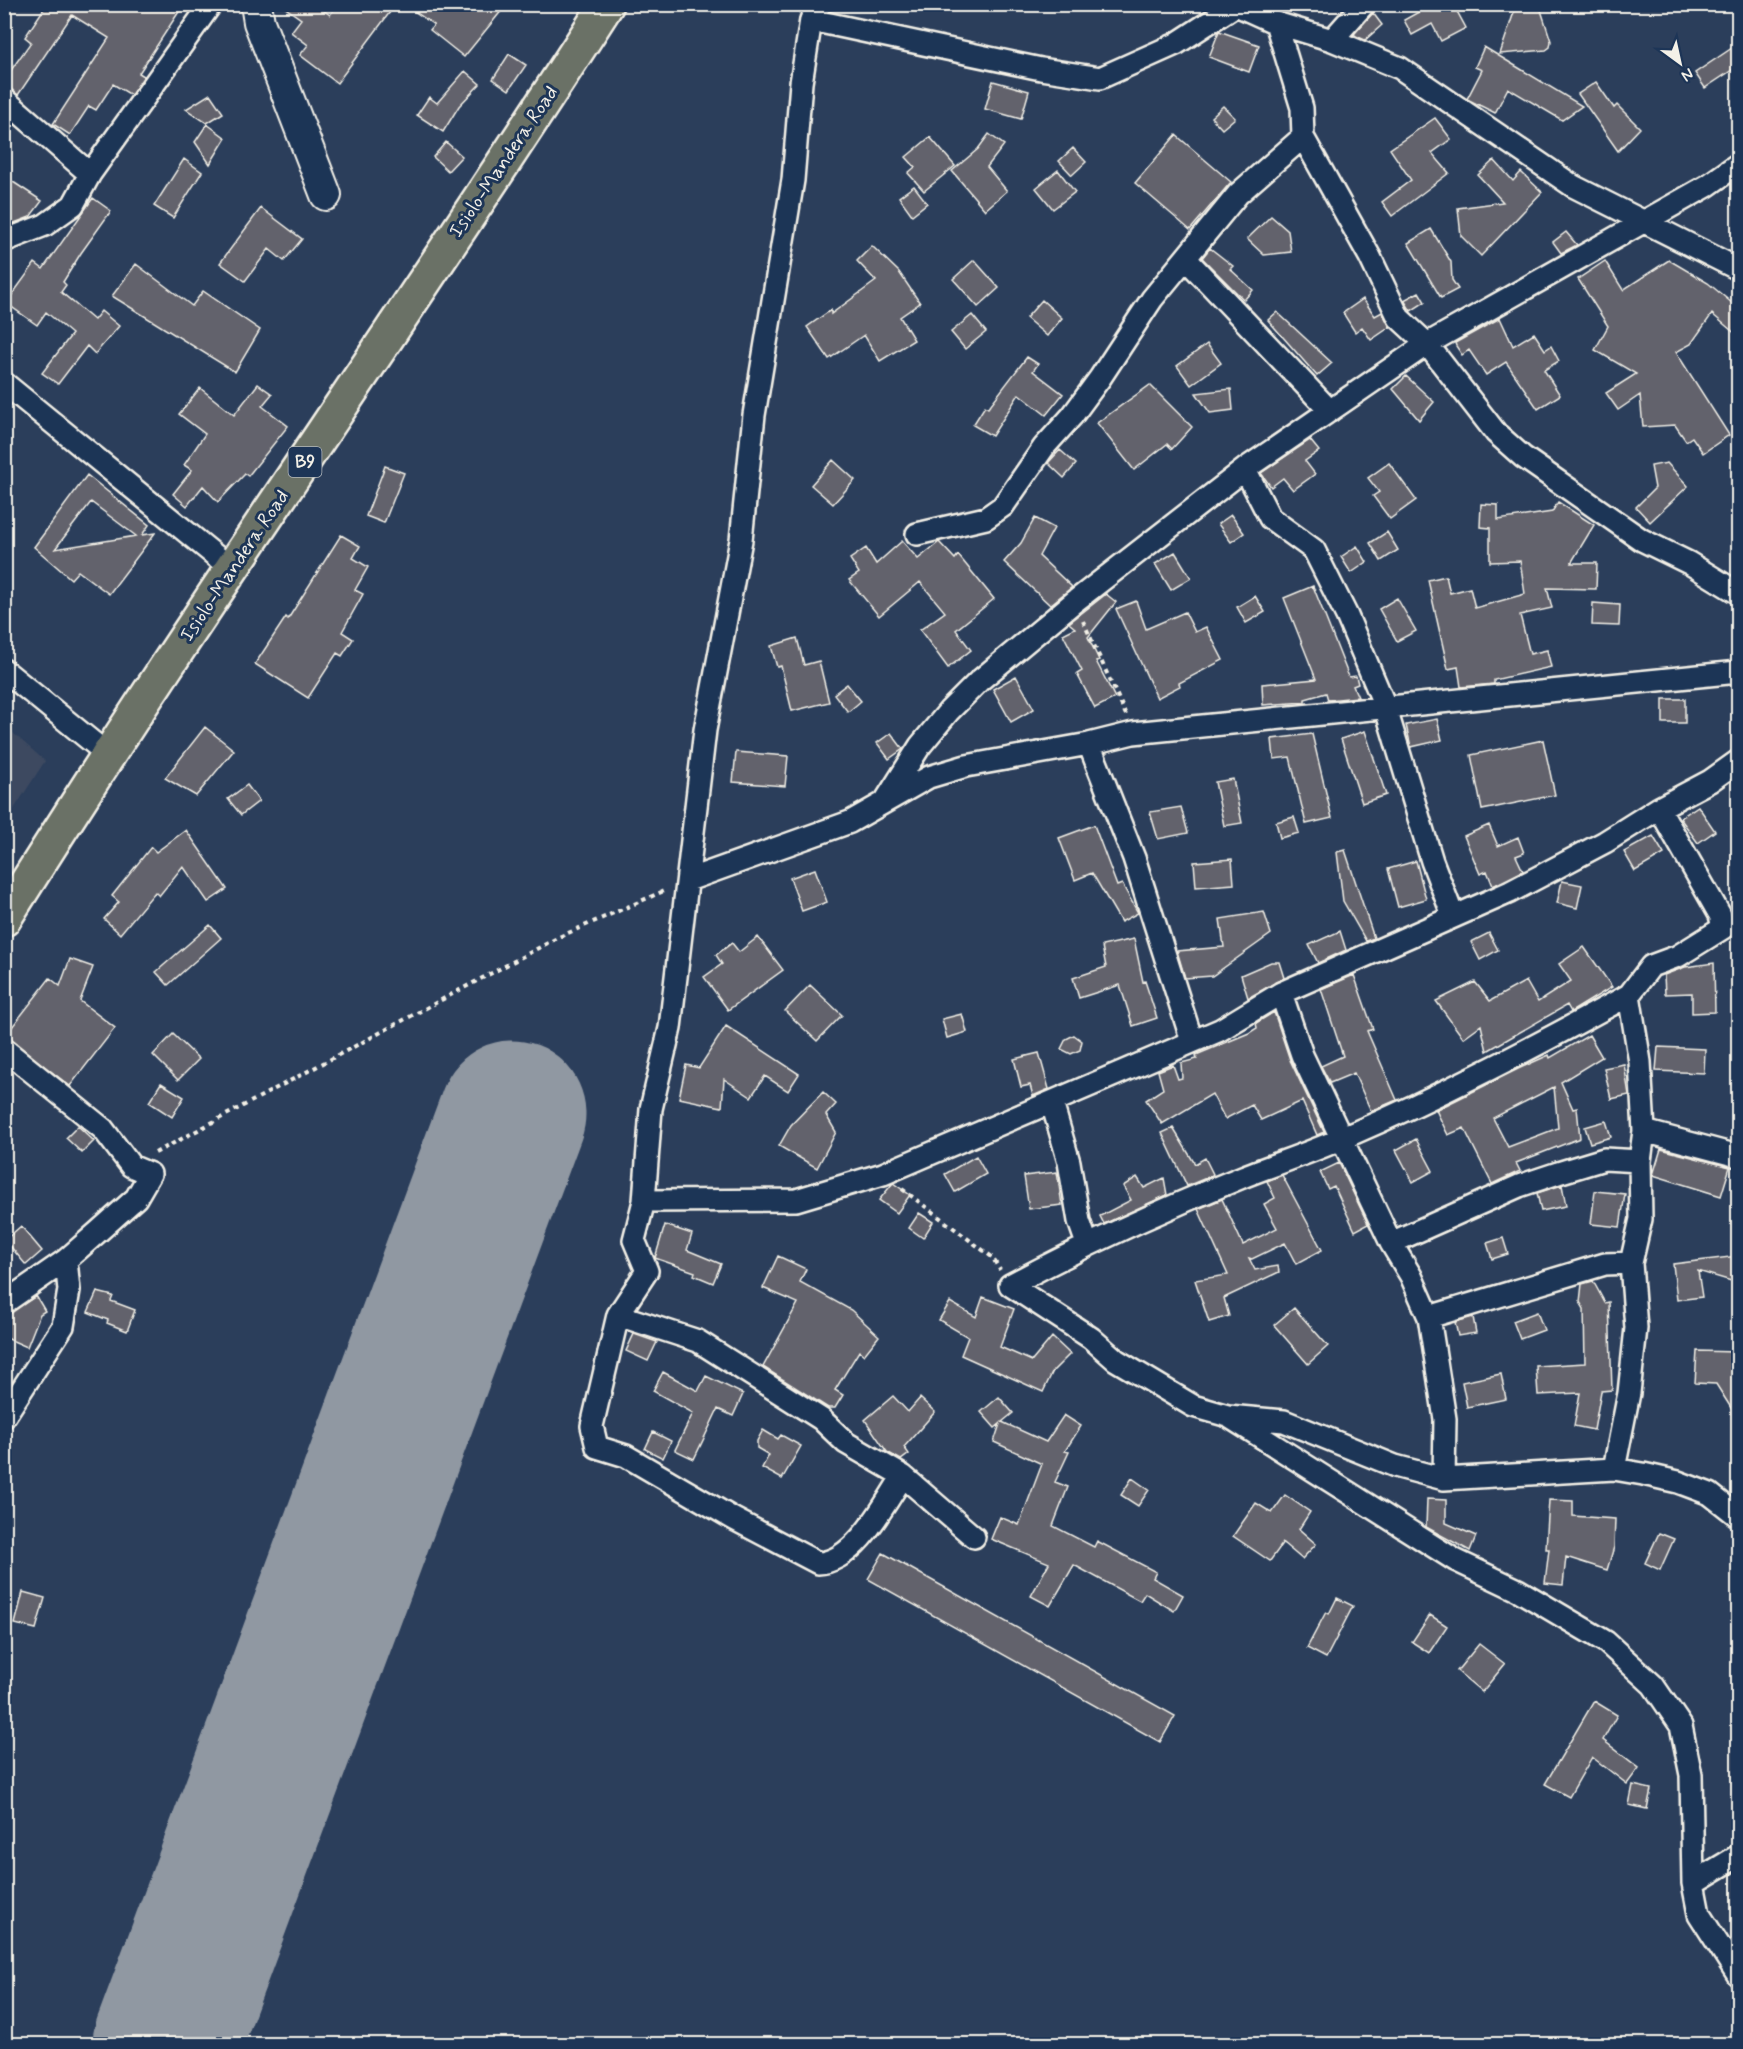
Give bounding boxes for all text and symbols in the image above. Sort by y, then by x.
north arrow [1650,33,1710,93]
text: N [1677,63,1698,86]
street label: Isiolo-Mandera Road [443,81,565,243]
road number: B9 [288,447,322,477]
street label: Isiolo-Mandera Road [174,485,296,647]

